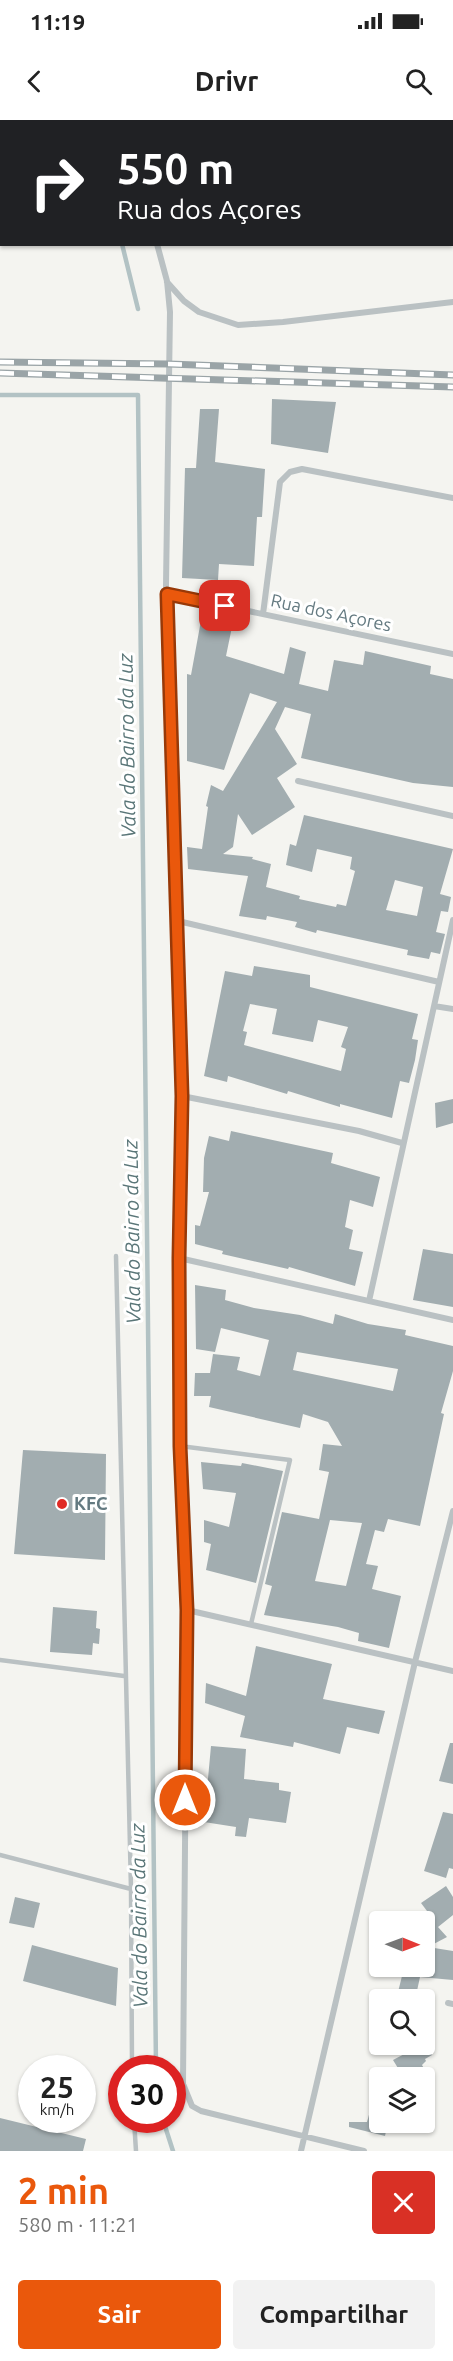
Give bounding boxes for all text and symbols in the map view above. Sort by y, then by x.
text: 11:19 [30,9,85,34]
icon: back [18,65,51,98]
icon: search [402,65,435,98]
text: Drivr [195,66,258,96]
icon: right [18,144,96,222]
text: 550 m [117,145,234,192]
text: Rua dos Açores [117,194,301,224]
pin [199,580,250,631]
icon: arrive [208,589,241,622]
street label: Rua dos Açores [269,589,394,635]
water label: Vala do Bairro da Luz [113,653,140,838]
water label: Vala do Bairro da Luz [118,1139,145,1324]
place label: KFC [74,1493,108,1513]
marker: KFC [55,1497,69,1511]
position arrow [153,1768,217,1832]
water label: Vala do Bairro da Luz [125,1823,152,2008]
north arrow [369,1911,435,1977]
map controls [369,1911,435,2133]
button: search [369,1989,435,2055]
speed limit sign: 30 [108,2055,186,2133]
button: layers [369,2067,435,2133]
text: 25 [40,2070,74,2104]
text: km/h [40,2101,74,2118]
text: 2 min [18,2170,109,2211]
button: close [372,2171,435,2234]
text: 580 m · 11:21 [18,2213,138,2236]
button: Sair [18,2280,221,2349]
button: Compartilhar [233,2280,435,2349]

